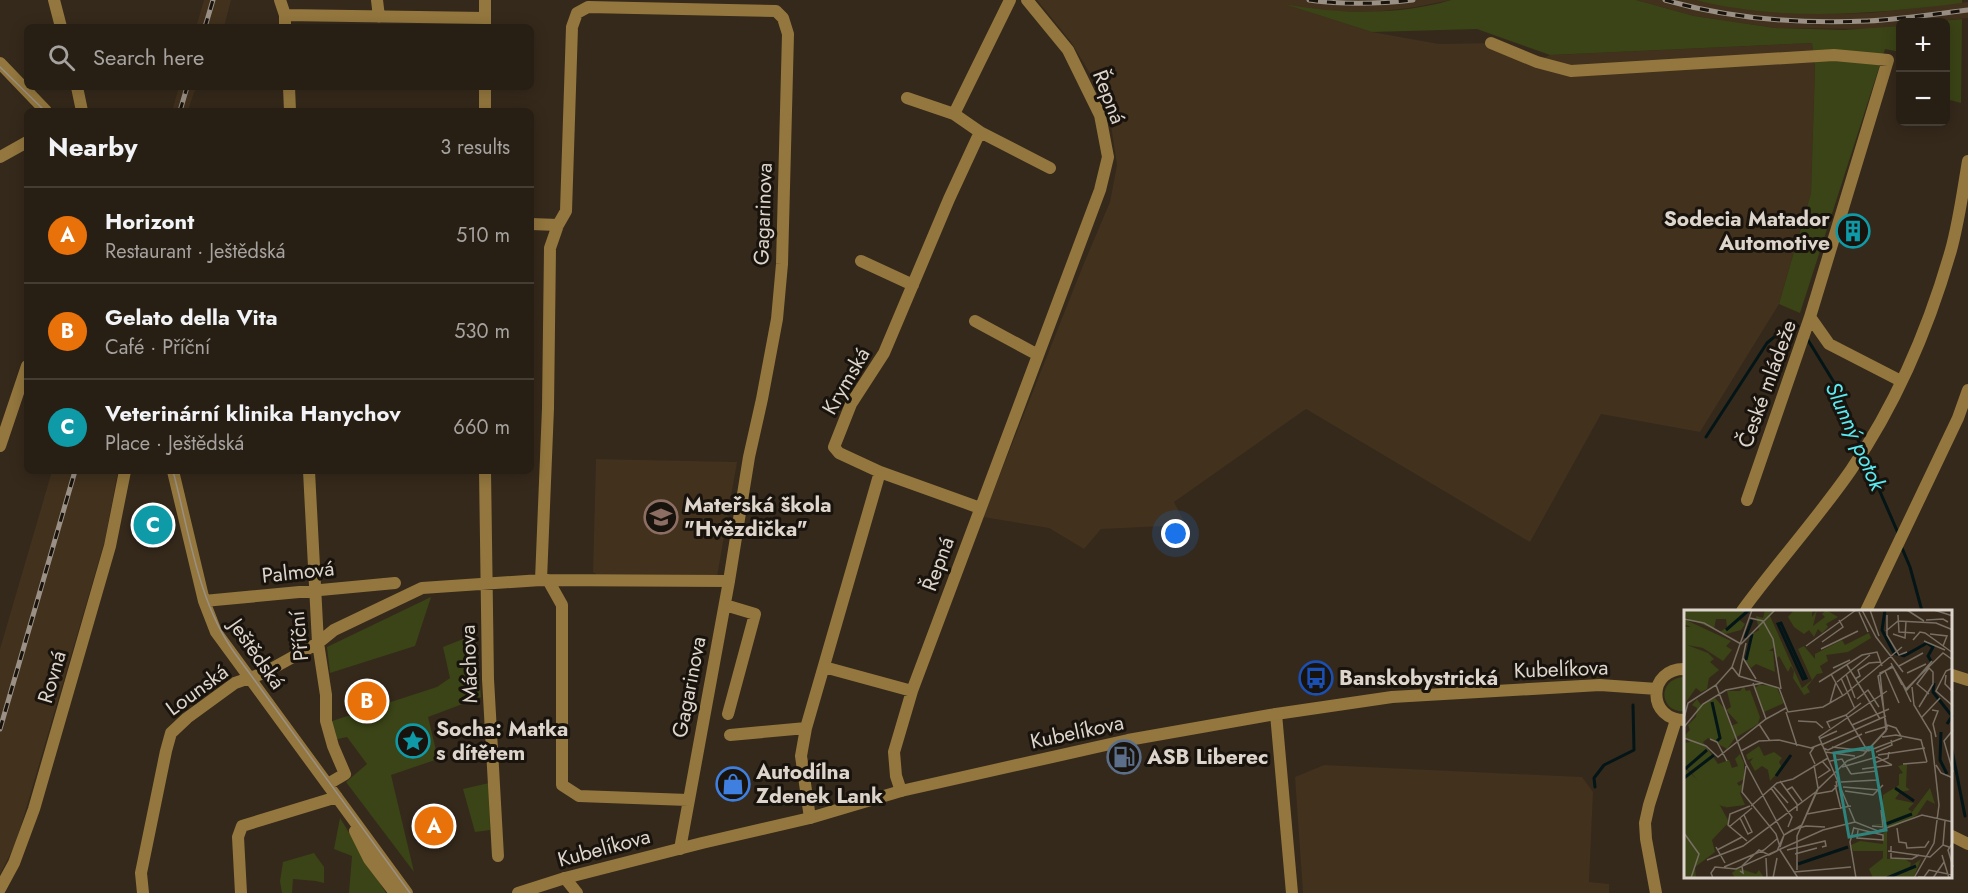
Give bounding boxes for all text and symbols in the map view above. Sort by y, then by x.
map controls [1896,18,1950,126]
button: + [1896,18,1950,72]
search box [24,24,534,90]
icon: search [45,41,78,74]
text: Search here [93,41,204,73]
street label: Řepná [1085,66,1133,128]
button: − [1896,72,1950,126]
text: Nearby [48,128,137,166]
text: 3 results [440,133,510,162]
street label: Gagarinova [746,162,780,266]
place label: Sodecia Matador Automotive [1664,204,1830,258]
text: Horizont [105,205,194,237]
building icon: Sodecia Matador Automotive [1835,213,1871,249]
text: A [60,221,75,250]
text: 510 m [456,221,510,250]
text: Restaurant · Ještědská [105,237,285,266]
text: Gelato della Vita [105,301,278,333]
street label: České mládeže [1730,316,1804,452]
text: B [61,317,74,346]
text: 530 m [454,317,510,346]
text: Café · Příční [105,333,210,362]
street label: Krymská [815,342,877,420]
water label: Slunný potok [1818,376,1895,497]
text: Veterinární klinika Hanychov [105,397,401,429]
text: C [60,413,75,442]
text: 660 m [453,413,510,442]
text: Place · Ještědská [105,429,244,458]
place label: Mateřská škola "Hvězdička" [684,490,832,544]
school or university icon: Mateřská škola "Hvězdička" [643,499,679,535]
pin: C [134,502,172,548]
your location [1161,519,1190,548]
street label: Řepná [914,533,962,595]
street label: Palmová [260,553,336,591]
street label: Příční [282,608,316,662]
street label: Ještědská [220,610,292,695]
inset map [1684,610,1953,878]
street label: Máchova [453,624,485,704]
street label: Gagarinova [664,634,714,740]
street label: Rovná [30,647,74,707]
street label: Kubelíkova [1513,652,1609,686]
street label: Lounská [160,657,234,723]
bus stop icon: Banskobystrická [1298,660,1334,696]
place label: Banskobystrická [1339,663,1498,693]
pin: B [348,678,386,724]
street label: Kubelíkova [1028,707,1126,757]
place label: Socha: Matka s dítětem [436,714,568,768]
place icon: Socha: Matka s dítětem [395,723,431,759]
fuel station icon: ASB Liberec [1106,739,1142,775]
place label: ASB Liberec [1146,742,1268,772]
place label: Autodílna Zdenek Lank [755,757,883,811]
shop icon: Autodílna Zdenek Lank [715,766,751,802]
pin: A [414,804,454,848]
street label: Kubelíkova [554,821,654,875]

